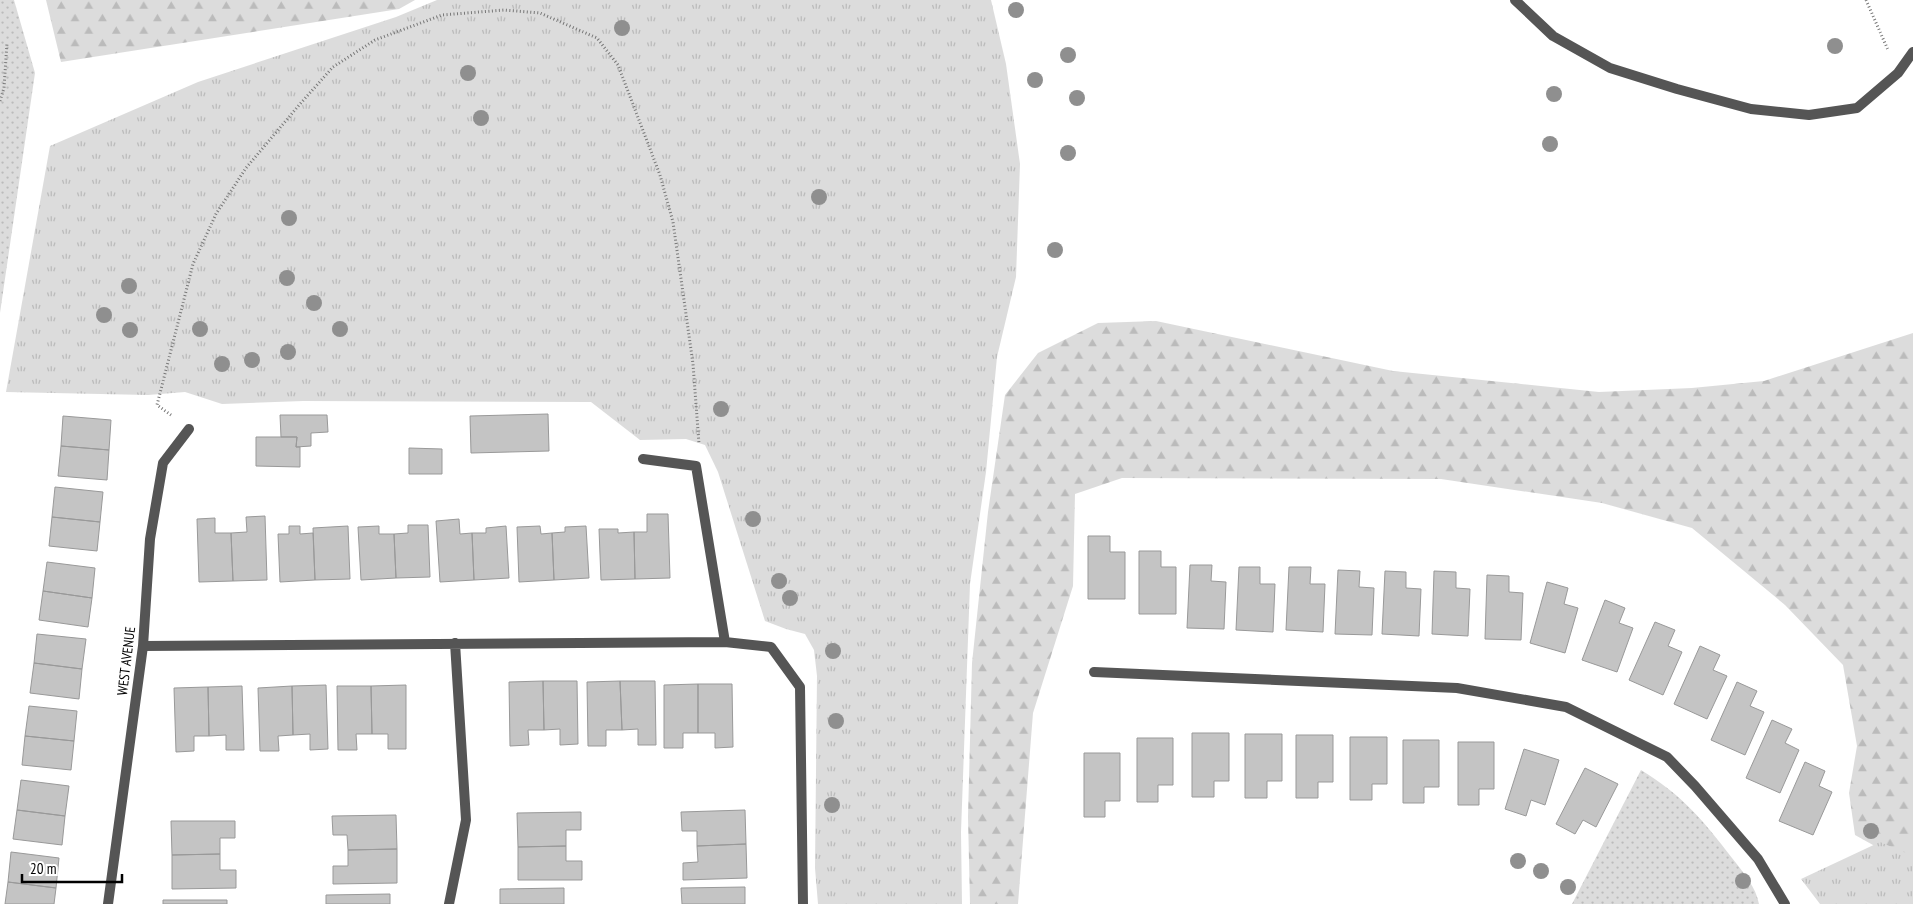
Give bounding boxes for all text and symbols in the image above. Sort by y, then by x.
street label: WEST AVENUE [113,626,139,696]
scale bar [22,852,122,884]
text: 20 m [30,859,56,878]

